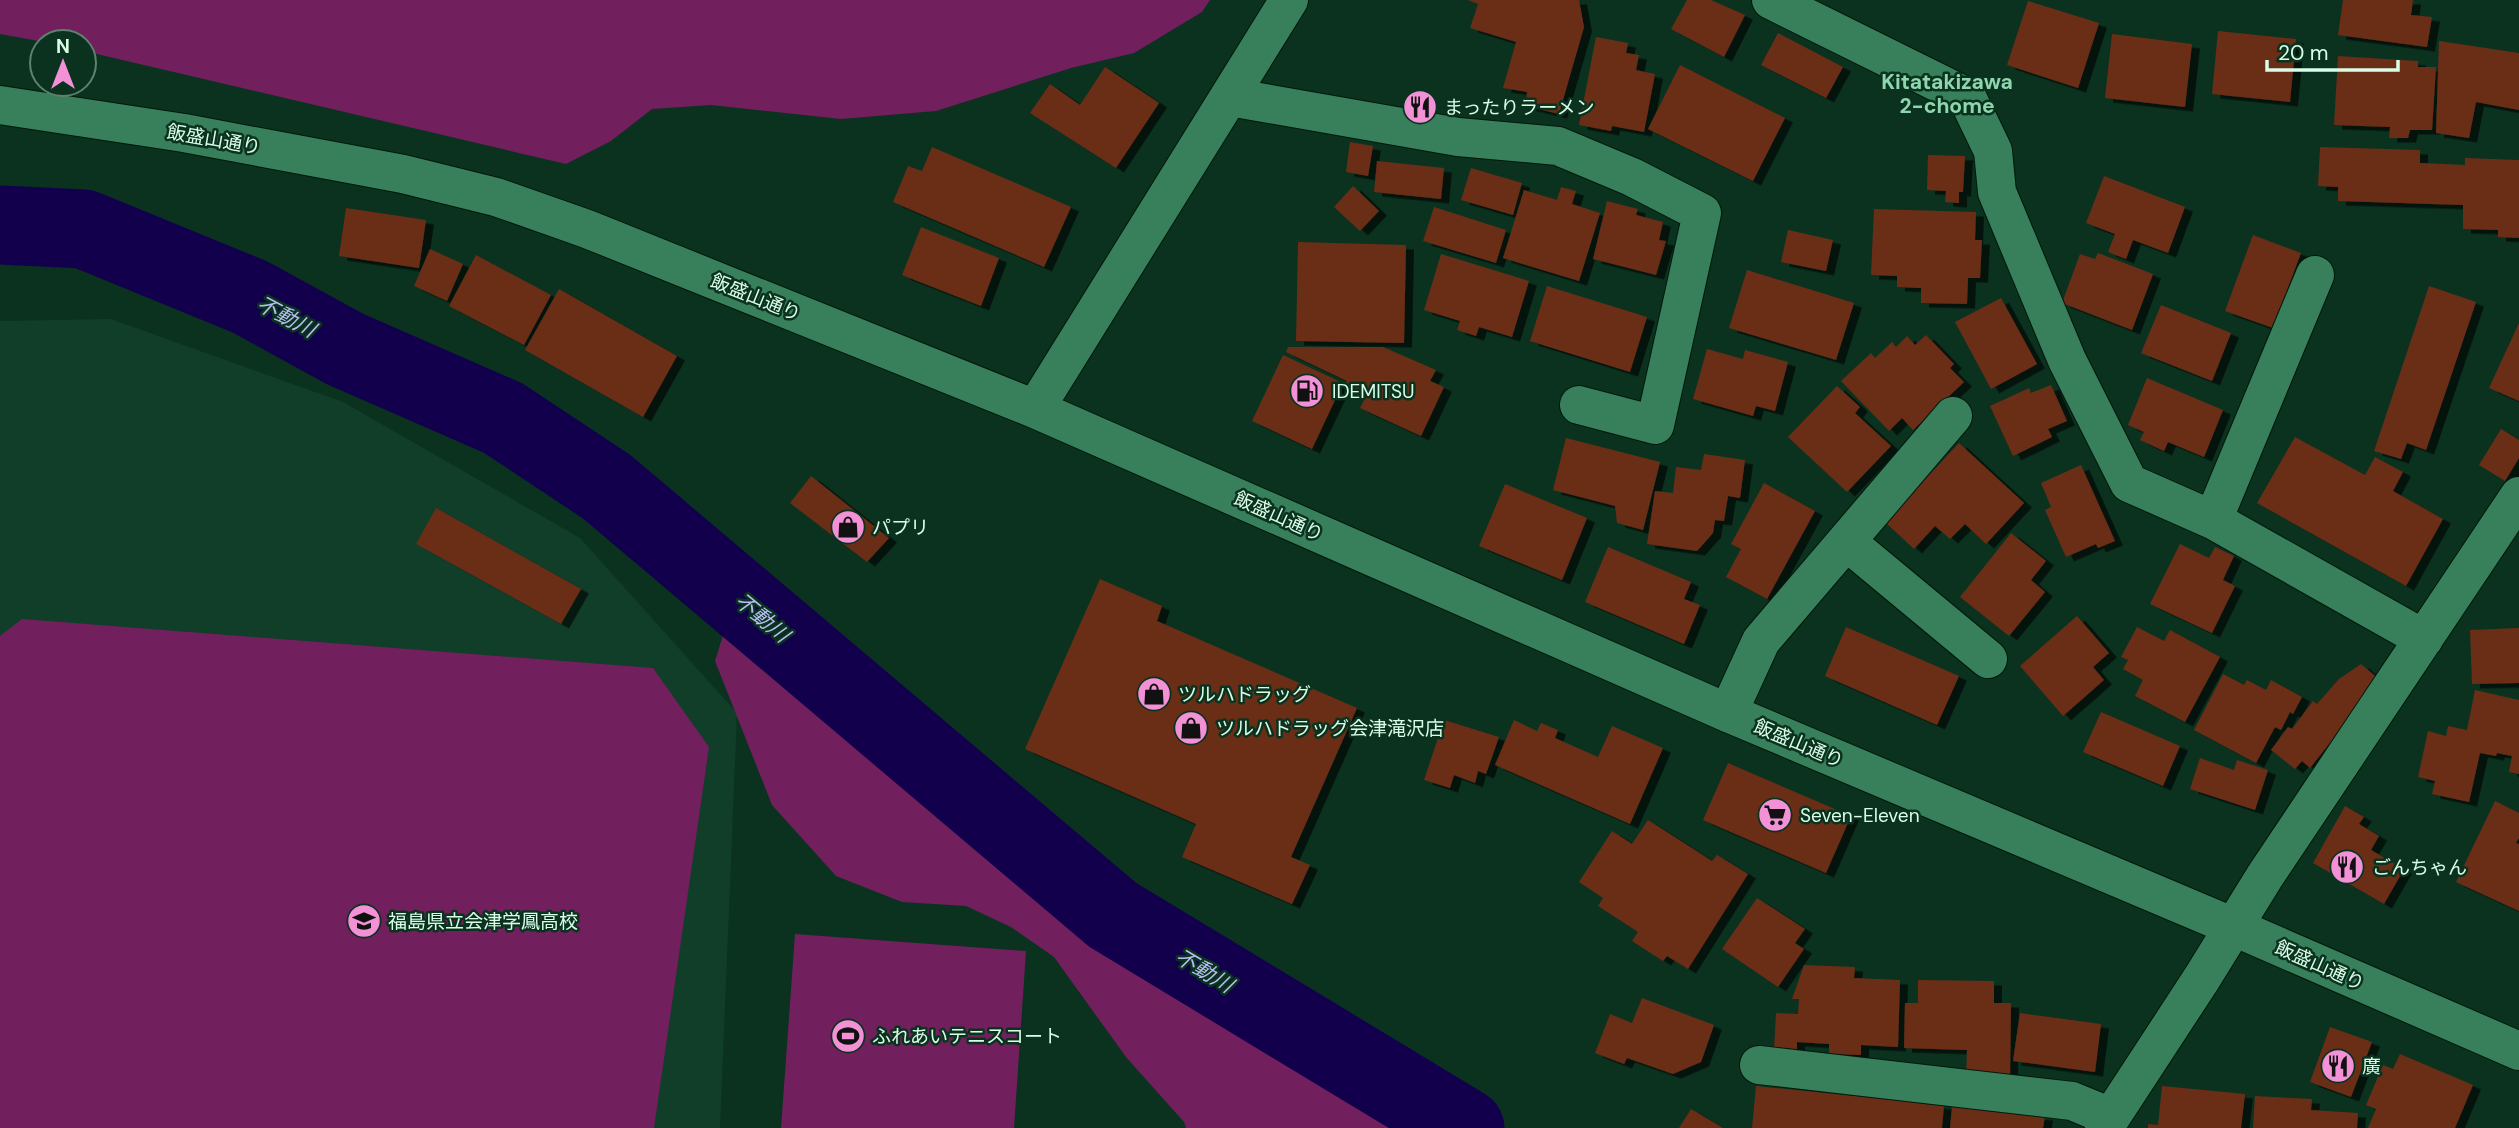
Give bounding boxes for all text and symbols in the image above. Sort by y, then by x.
north arrow [28,28,98,98]
scale bar [2267,28,2398,72]
text: N [56,34,70,59]
text: 20 m [2278,39,2329,67]
district label: Kitatakizawa 2-chome [1881,68,2013,120]
restaurant icon: まったりラーメン [1401,88,1439,126]
place label: まったりラーメン [1444,95,1594,120]
street label: 飯盛山通り [165,119,263,160]
street label: 飯盛山通り [707,268,805,327]
water label: 不動川 [252,290,322,345]
fuel station icon: IDEMITSU [1288,372,1326,410]
place label: IDEMITSU [1332,379,1414,404]
street label: 飯盛山通り [1230,486,1327,547]
shop icon: パプリ [829,508,867,546]
place label: パプリ [872,515,929,540]
water label: 不動川 [729,587,797,650]
shop icon: ツルハドラッグ [1135,675,1173,713]
place label: ツルハドラッグ [1178,682,1311,707]
shop icon: ツルハドラッグ会津滝沢店 [1172,709,1210,747]
street label: 飯盛山通り [1750,713,1847,774]
place label: ツルハドラッグ会津滝沢店 [1216,716,1444,741]
supermarket icon: Seven-Eleven [1756,796,1794,834]
place label: Seven-Eleven [1800,803,1920,828]
restaurant icon: ごんちゃん [2328,848,2366,886]
place label: ごんちゃん [2372,855,2467,880]
school or university icon: 福島県立会津学鳳高校 [345,902,383,940]
place label: 福島県立会津学鳳高校 [388,909,578,934]
street label: 飯盛山通り [2271,935,2368,996]
water label: 不動川 [1170,943,1240,1000]
sports icon: ふれあいテニスコート [829,1017,867,1055]
place label: ふれあいテニスコート [872,1024,1062,1049]
restaurant icon: 廣 [2319,1047,2357,1085]
place label: 廣 [2362,1054,2381,1079]

